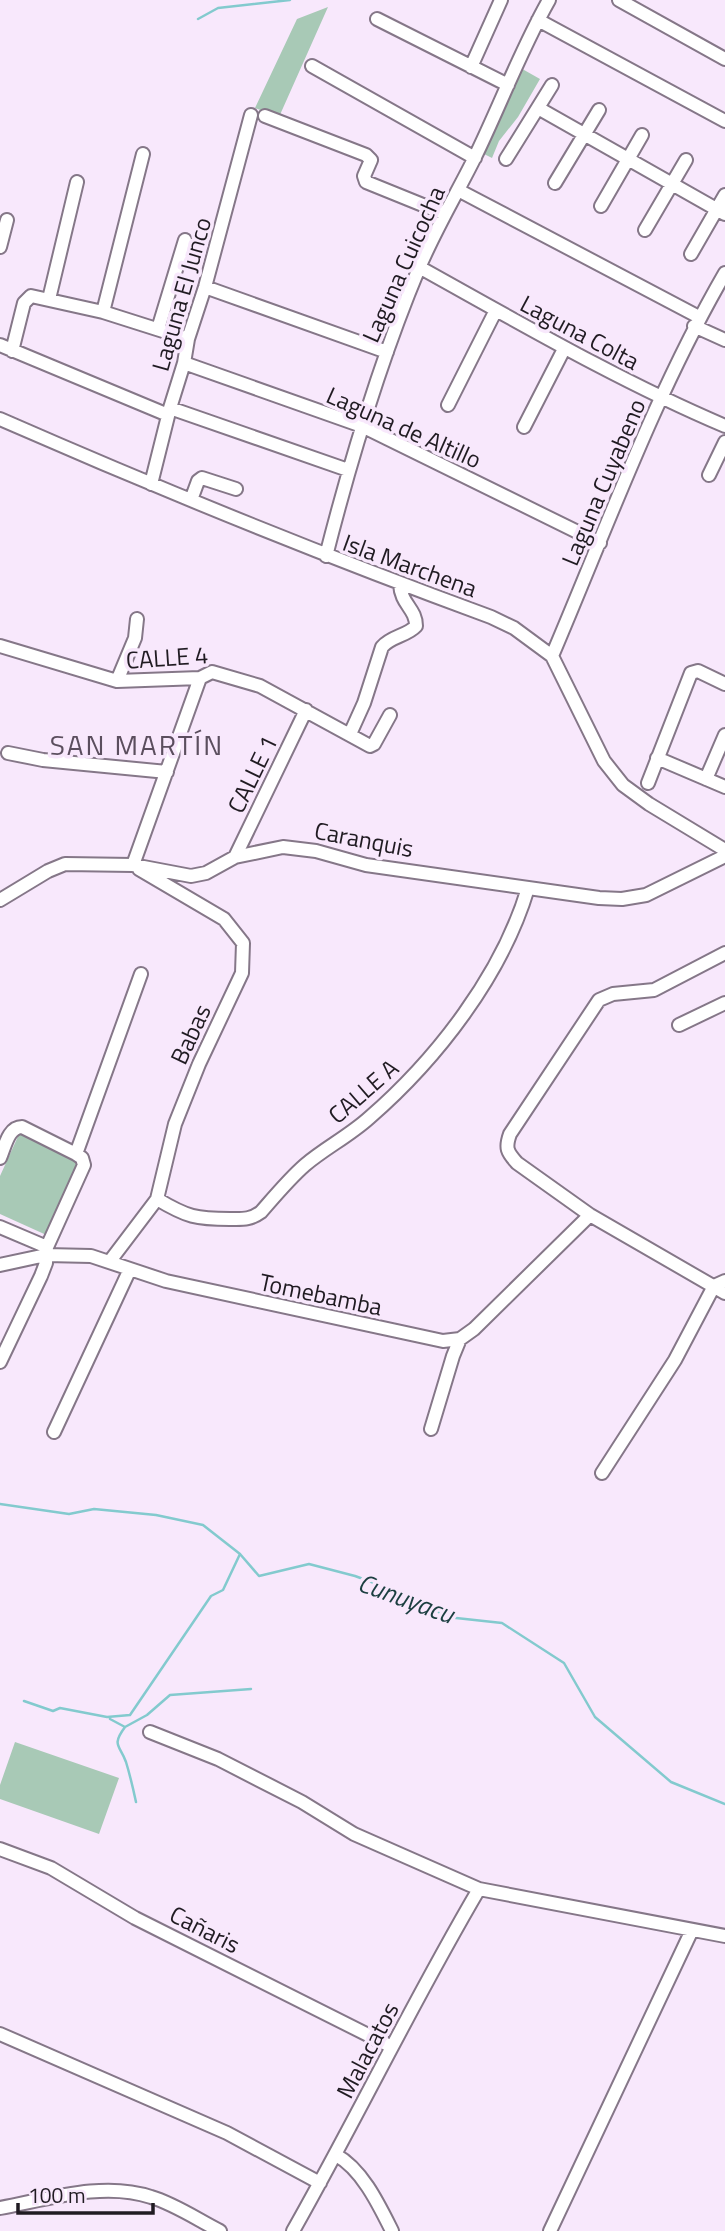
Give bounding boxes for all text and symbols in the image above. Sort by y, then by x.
street label: Laguna Cuicocha [352,180,454,348]
street label: Laguna El Junco [142,213,220,375]
street label: Laguna Colta [514,286,646,378]
street label: Laguna de Altillo [321,377,487,477]
street label: Laguna Cuyabeno [552,393,654,571]
street label: Isla Marchena [338,524,482,606]
street label: CALLE 4 [125,636,209,678]
district label: SAN MARTÍN [50,723,224,766]
street label: CALLE 1 [218,729,286,819]
street label: Caranquis [311,812,417,866]
street label: Babas [160,998,220,1070]
street label: CALLE A [320,1050,406,1132]
street label: Tomebamba [256,1263,386,1325]
water label: Cunuyacu [353,1563,461,1634]
street label: Cañaris [164,1896,246,1962]
street label: Malacatos [327,1995,407,2105]
scale bar [18,2172,152,2216]
text: 100 m [28,2179,85,2211]

